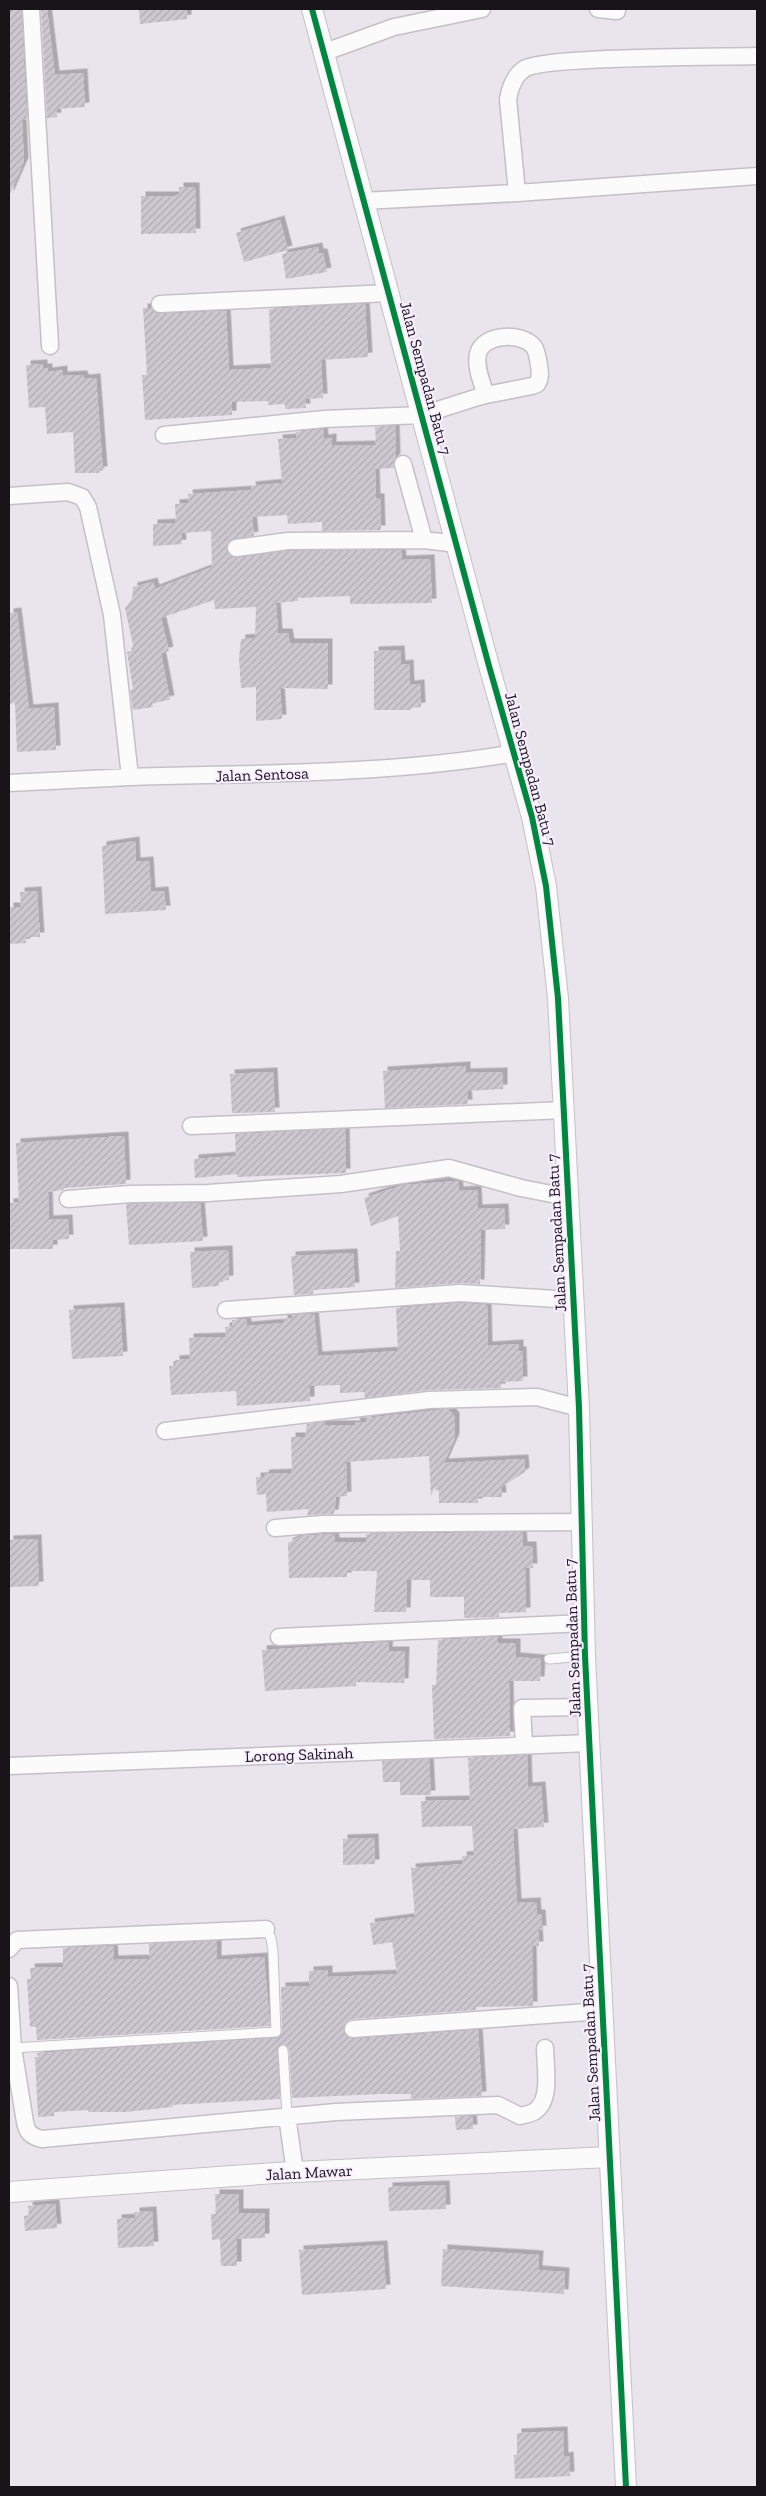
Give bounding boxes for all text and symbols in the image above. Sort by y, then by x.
street label: Jalan Sempadan Batu 7 [396,299,455,458]
street label: Jalan Sempadan Batu 7 [501,690,560,849]
street label: Jalan Sentosa [215,763,309,786]
street label: Jalan Sempadan Batu 7 [543,1153,570,1313]
street label: Jalan Sempadan Batu 7 [560,1558,585,1718]
street label: Lorong Sakinah [245,1743,354,1766]
street label: Jalan Sempadan Batu 7 [577,1963,604,2123]
street label: Jalan Mawar [265,2161,353,2184]

